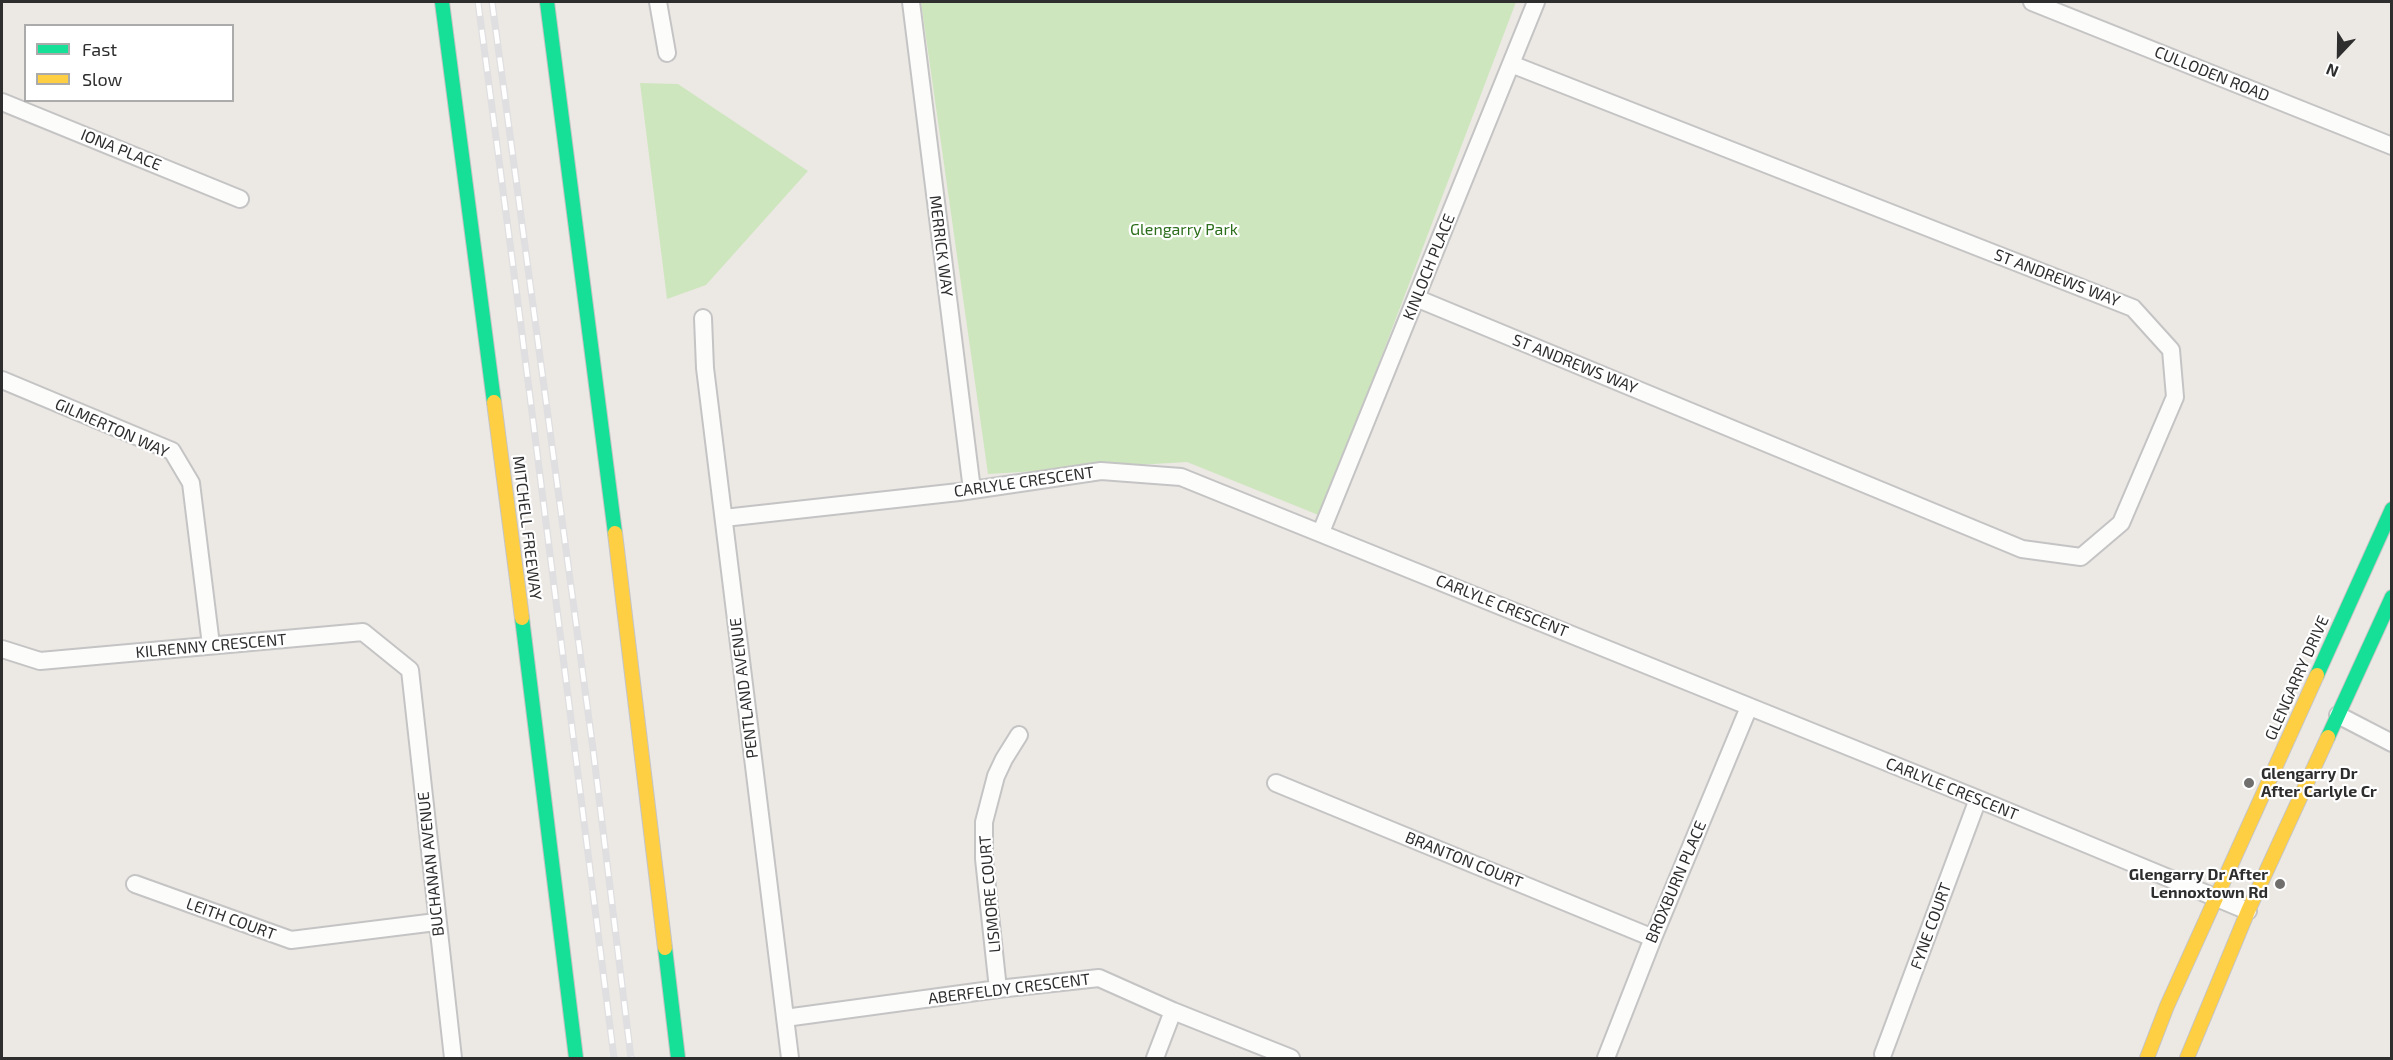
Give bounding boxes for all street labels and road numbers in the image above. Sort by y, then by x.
street label: CULLODEN ROAD [2152,42,2272,106]
street label: IONA PLACE [78,125,164,175]
street label: MERRICK WAY [925,194,957,298]
street label: KINLOCH PLACE [1399,211,1459,323]
street label: ST ANDREWS WAY [1991,245,2123,311]
street label: ST ANDREWS WAY [1510,330,1640,398]
street label: GILMERTON WAY [52,394,172,462]
street label: MITCHELL FREEWAY [509,455,545,601]
street label: CARLYLE CRESCENT [953,463,1095,501]
street label: CARLYLE CRESCENT [1433,571,1571,641]
street label: GLENGARRY DRIVE [2261,613,2333,743]
street label: PENTLAND AVENUE [726,617,762,759]
street label: KILRENNY CRESCENT [135,630,287,662]
street label: CARLYLE CRESCENT [1883,754,2021,824]
street label: BUCHANAN AVENUE [414,791,448,937]
street label: BROXBURN PLACE [1642,818,1710,946]
street label: BRANTON COURT [1402,828,1526,892]
street label: LISMORE COURT [975,834,1005,954]
street label: FYNE COURT [1906,880,1956,972]
street label: LEITH COURT [183,894,279,944]
street label: ABERFELDY CRESCENT [927,970,1091,1008]

